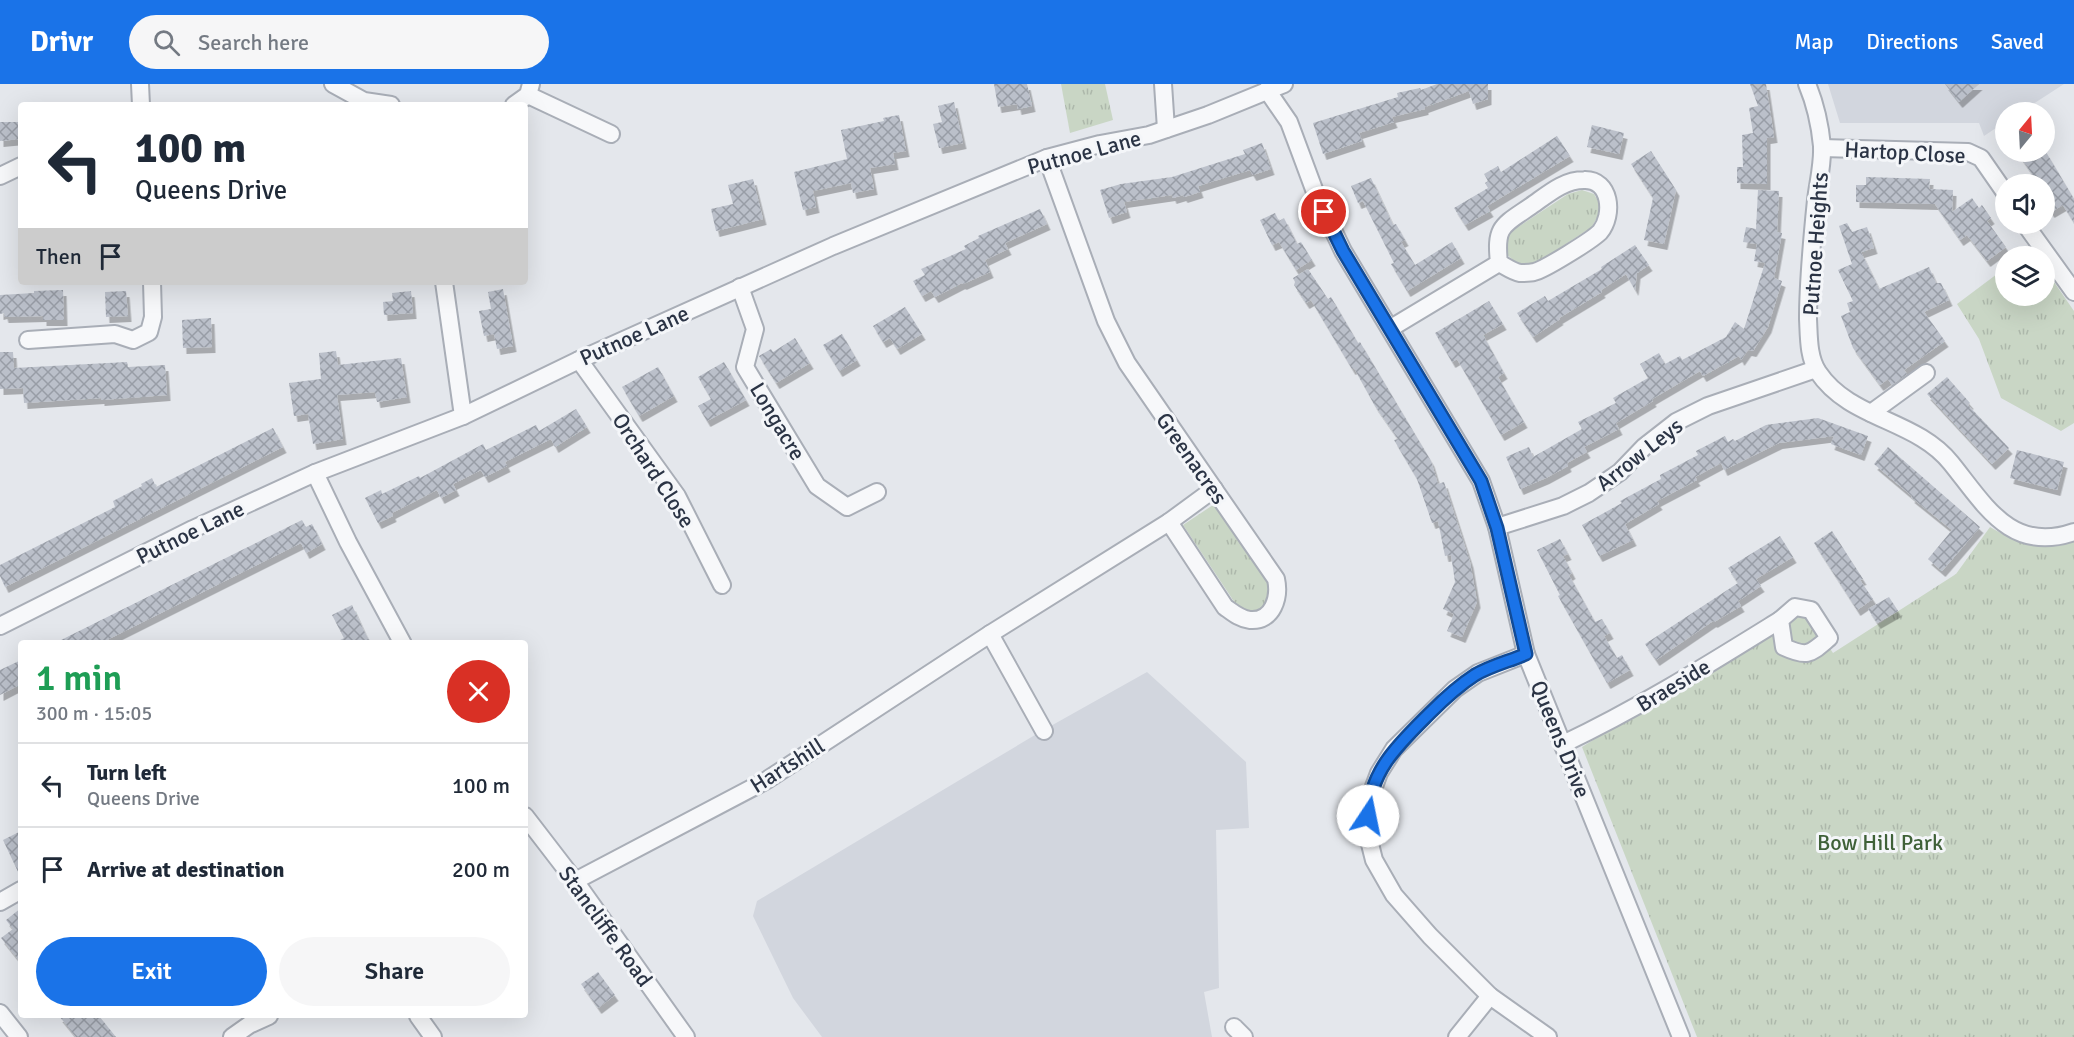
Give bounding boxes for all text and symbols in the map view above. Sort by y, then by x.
search box [129,15,549,69]
text: Drivr [30,25,93,59]
icon: search [150,26,183,59]
text: Search here [198,29,309,56]
text: Map [1795,29,1833,55]
text: Directions [1866,29,1958,55]
text: Saved [1991,29,2044,55]
north arrow [1995,102,2055,162]
map controls [1995,102,2055,306]
text: 100 m [135,123,246,174]
street label: Putnoe Lane [1024,124,1144,181]
icon: left [36,126,114,204]
street label: Hartop Close [1844,136,1966,169]
street label: Putnoe Heights [1797,171,1834,317]
text: Queens Drive [135,174,287,207]
button: sound [1995,174,2055,234]
pin [1298,186,1349,237]
icon: arrive [1307,195,1340,228]
icon: arrive [94,240,127,273]
text: Then [36,243,82,270]
button: layers [1995,246,2055,306]
street label: Putnoe Lane [575,299,693,372]
street label: Longacre [744,377,811,465]
street label: Greenacres [1150,407,1233,509]
street label: Orchard Close [606,408,701,533]
street label: Arrow Leys [1591,412,1688,497]
street label: Putnoe Lane [132,495,249,570]
street label: Braeside [1631,653,1715,718]
text: 1 min [36,656,122,701]
button: close [447,660,510,723]
street label: Queens Drive [1525,677,1596,802]
text: 300 m · 15:05 [36,701,152,726]
street label: Hartshill [745,732,829,799]
text: Turn left [87,759,167,786]
icon: left [36,769,69,802]
text: 100 m [452,772,510,799]
position arrow [1336,784,1400,848]
text: Queens Drive [87,786,200,811]
park label: Bow Hill Park [1817,829,1943,856]
icon: arrive [36,853,69,886]
text: Arrive at destination [87,856,284,883]
text: 200 m [452,856,510,883]
street label: Stancliffe Road [553,861,658,992]
button: Exit [36,937,267,1006]
button: Share [279,937,510,1006]

